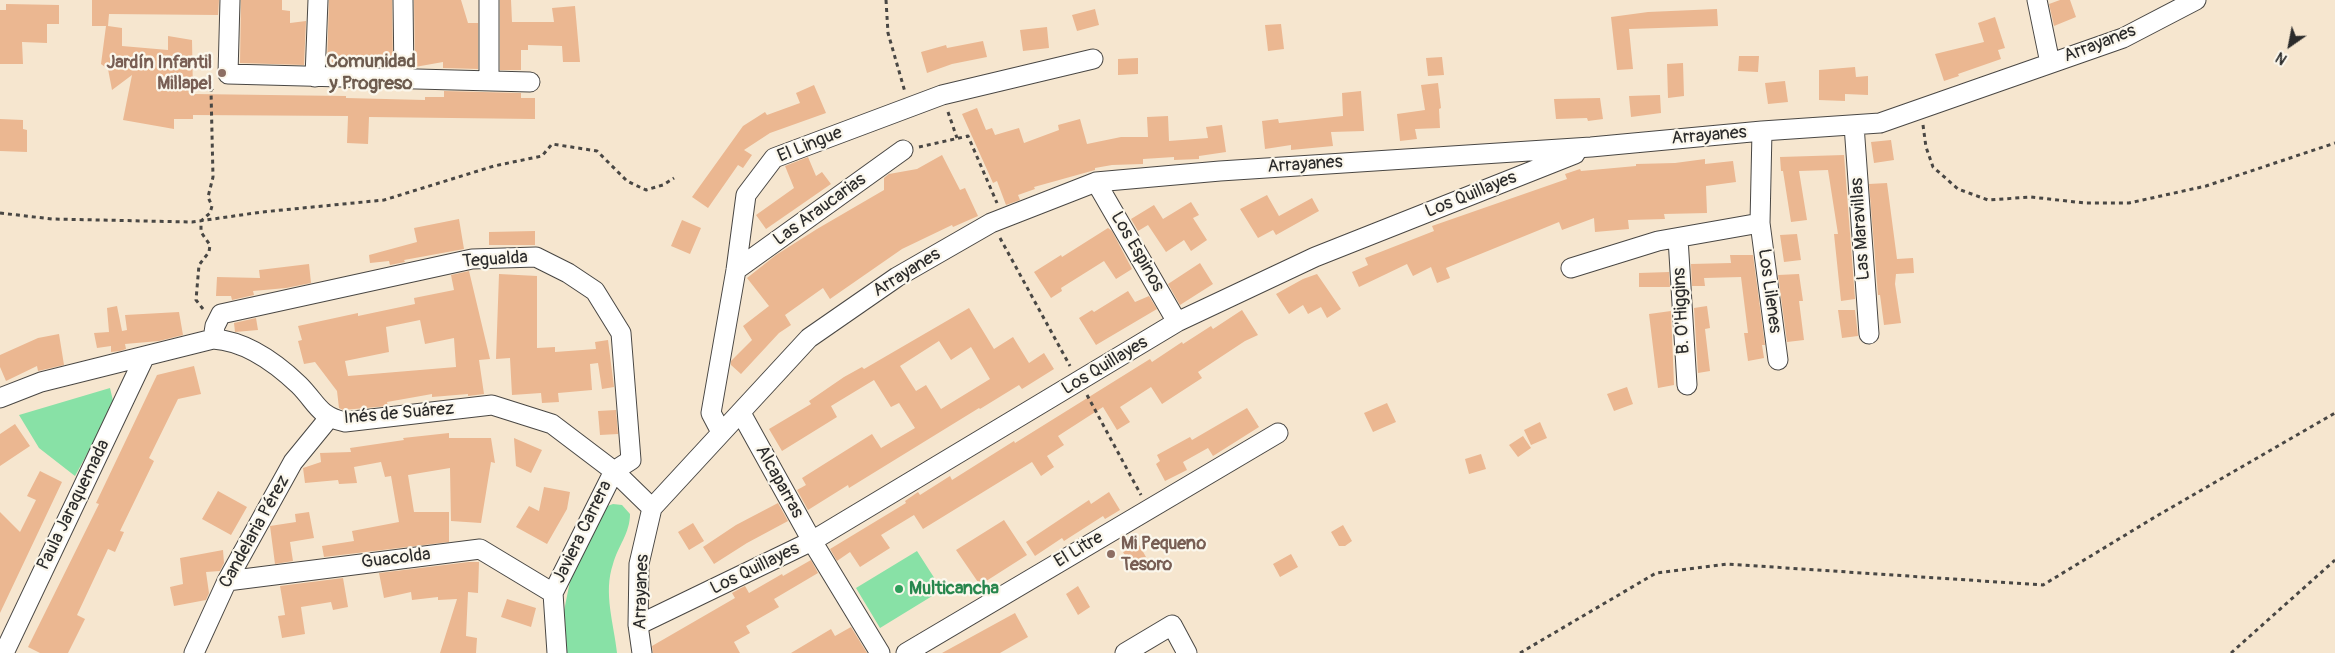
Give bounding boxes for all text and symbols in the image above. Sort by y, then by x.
street label: Arrayanes [2061,20,2139,68]
north arrow [2265,20,2315,70]
text: N [2273,48,2290,68]
district label: Comunidad y Progreso [326,51,416,95]
place label: Jardín Infantil Millapel [107,52,212,94]
marker: Jardín Infantil Millapel [216,67,228,79]
street label: El Lingue [774,122,846,168]
street label: Arrayanes [1670,122,1748,150]
street label: Arrayanes [1267,152,1343,178]
street label: Los Quillayes [1422,167,1520,223]
street label: Las Araucarias [769,169,871,251]
street label: Las Maravillas [1847,177,1875,281]
street label: Los Espinos [1105,208,1169,296]
street label: Arrayanes [869,244,945,302]
street label: Tegualda [461,247,529,273]
street label: Los Lilenes [1752,247,1786,335]
street label: B. O'Higgins [1669,267,1695,355]
street label: Los Quillayes [1058,332,1152,400]
street label: Inés de Suárez [343,398,455,430]
street label: Paula Jaraquemada [33,436,115,574]
street label: Alcaparras [750,442,808,522]
street label: Candelaria Pérez [215,472,295,592]
street label: Javiera Carrera [549,477,617,587]
street label: El Litre [1051,527,1107,573]
place label: Mi Pequeno Tesoro [1121,533,1206,576]
street label: Los Quillayes [707,538,803,600]
street label: Guacolda [360,544,432,574]
marker: Mi Pequeno Tesoro [1105,548,1117,560]
street label: Arrayanes [630,554,654,630]
place label: Multicancha [909,578,999,600]
marker: Multicancha [893,583,905,595]

